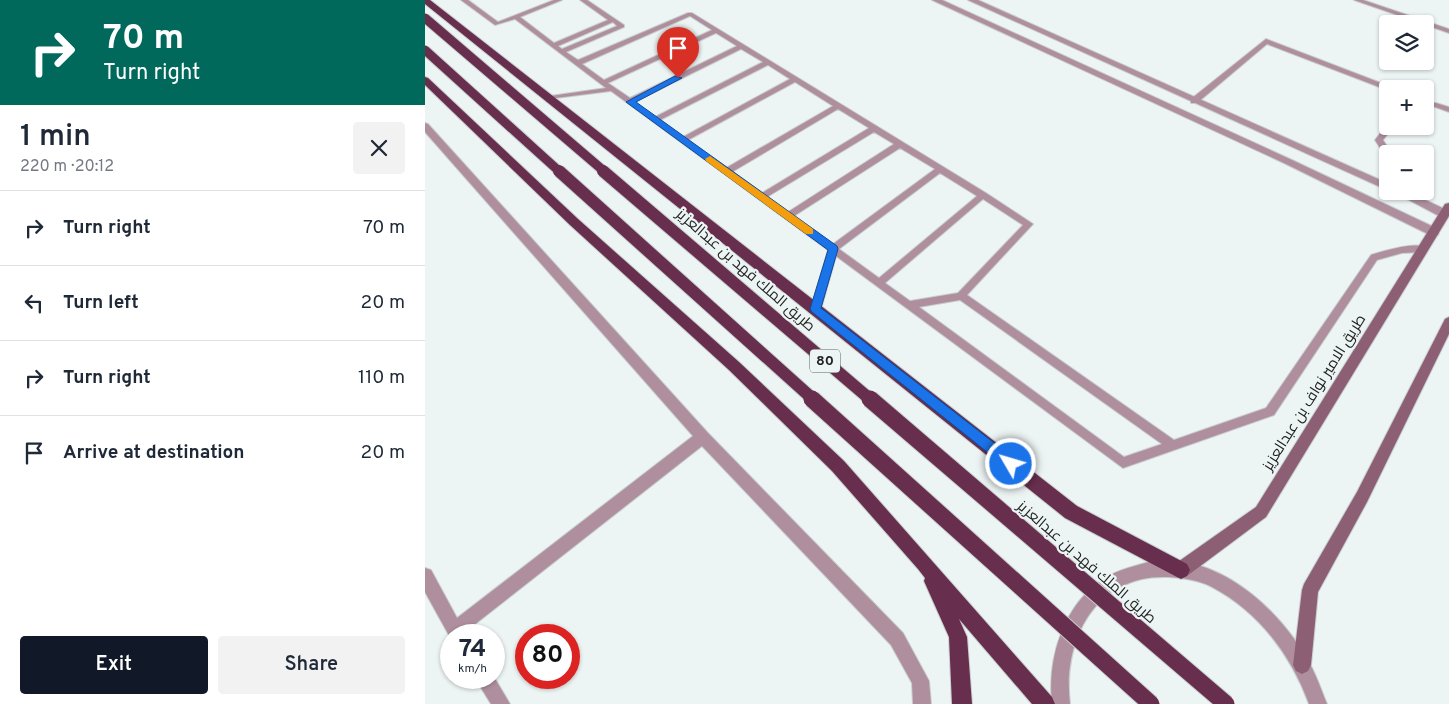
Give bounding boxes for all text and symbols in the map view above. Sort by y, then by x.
map controls [1379,15,1434,200]
button: layers [1379,15,1434,70]
text: 70 m [103,17,184,61]
icon: right [20,20,85,85]
pin [657,27,699,78]
icon: arrive [664,34,692,62]
text: Turn right [103,60,200,87]
button: + [1379,80,1434,135]
text: 1 min [20,119,91,156]
button: close [353,122,405,174]
button: − [1379,145,1434,200]
text: 220 m · 20:12 [20,157,114,177]
street label: طريق الملك فهد بن عبدالعزيز [671,205,819,337]
icon: right [20,214,48,242]
text: Turn right [63,216,151,240]
text: 70 m [363,216,405,240]
icon: left [20,289,48,317]
text: Turn left [63,291,139,315]
text: 20 m [361,291,405,315]
street label: طريق الامير نواف بن عبدالعزيز [1259,311,1371,475]
road number: 80 [810,350,840,372]
icon: right [20,364,48,392]
text: Turn right [63,366,151,390]
text: 110 m [358,366,405,390]
position arrow [984,437,1036,489]
icon: arrive [20,439,48,467]
text: Arrive at destination [63,441,244,465]
text: 20 m [361,441,405,465]
street label: طريق الملك فهد بن عبدالعزيز [1012,497,1160,629]
speed limit sign: 80 [515,624,580,689]
text: 74 [459,634,486,666]
button: Exit [20,636,208,694]
button: Share [218,636,405,694]
text: km/h [458,661,487,677]

